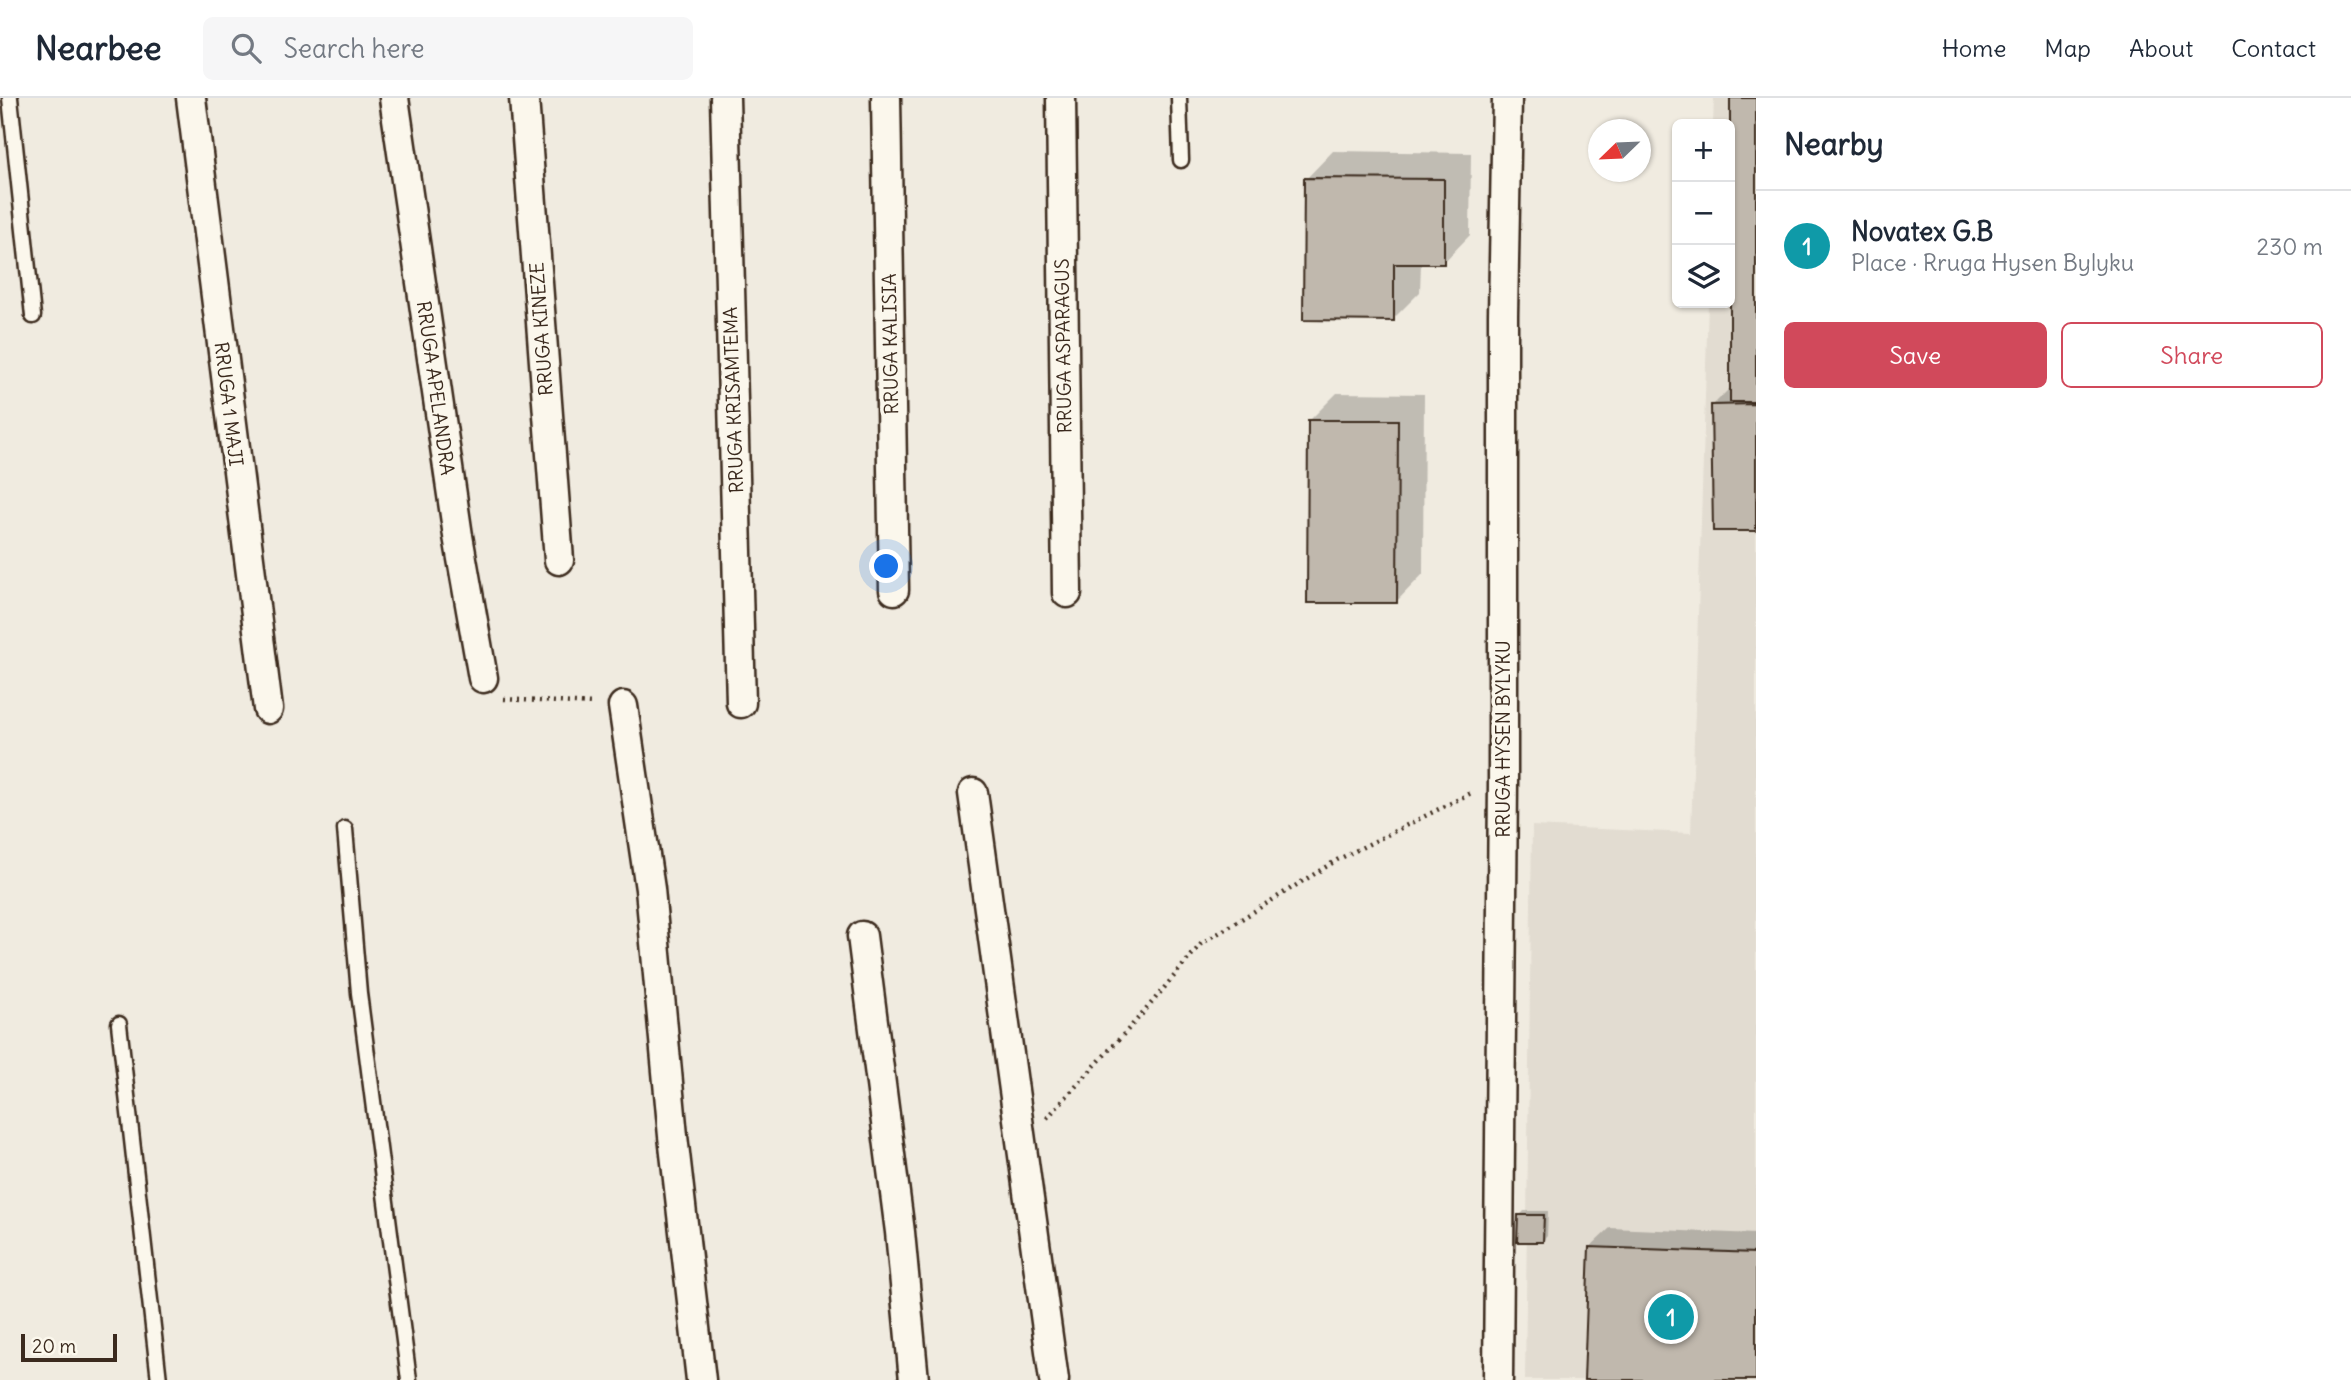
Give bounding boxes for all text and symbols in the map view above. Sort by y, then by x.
search box [203,17,693,80]
text: Nearbee [35,27,161,69]
icon: search [227,29,265,67]
text: Search here [283,32,424,65]
text: Home [1942,33,2006,63]
text: Map [2044,33,2091,63]
text: About [2129,33,2193,63]
text: Contact [2231,33,2316,63]
north arrow [1588,119,1651,182]
map controls [1672,119,1735,308]
button: + [1672,119,1735,182]
text: Nearby [1784,125,1884,163]
button: − [1672,182,1735,245]
text: Novatex G.B [1851,215,1993,248]
text: 1 [1802,232,1812,261]
text: 230 m [2257,232,2323,261]
button: layers [1672,245,1735,308]
text: Place · Rruga Hysen Bylyku [1851,248,2134,277]
street label: RRUGA ASPARAGUS [1049,258,1077,434]
street label: RRUGA KINEZE [524,261,558,397]
street label: RRUGA KALISIA [877,273,903,415]
street label: RRUGA APELANDRA [412,299,460,477]
street label: RRUGA KRISAMTEMA [718,306,748,494]
button: Save [1784,322,2047,388]
button: Share [2061,322,2323,388]
street label: RRUGA 1 MAJI [209,340,249,468]
your location [869,549,903,583]
street label: RRUGA HYSEN BYLYKU [1491,640,1515,838]
pin: 1 [1648,1291,1694,1343]
scale bar [21,1331,117,1363]
text: 20 m [32,1334,76,1358]

